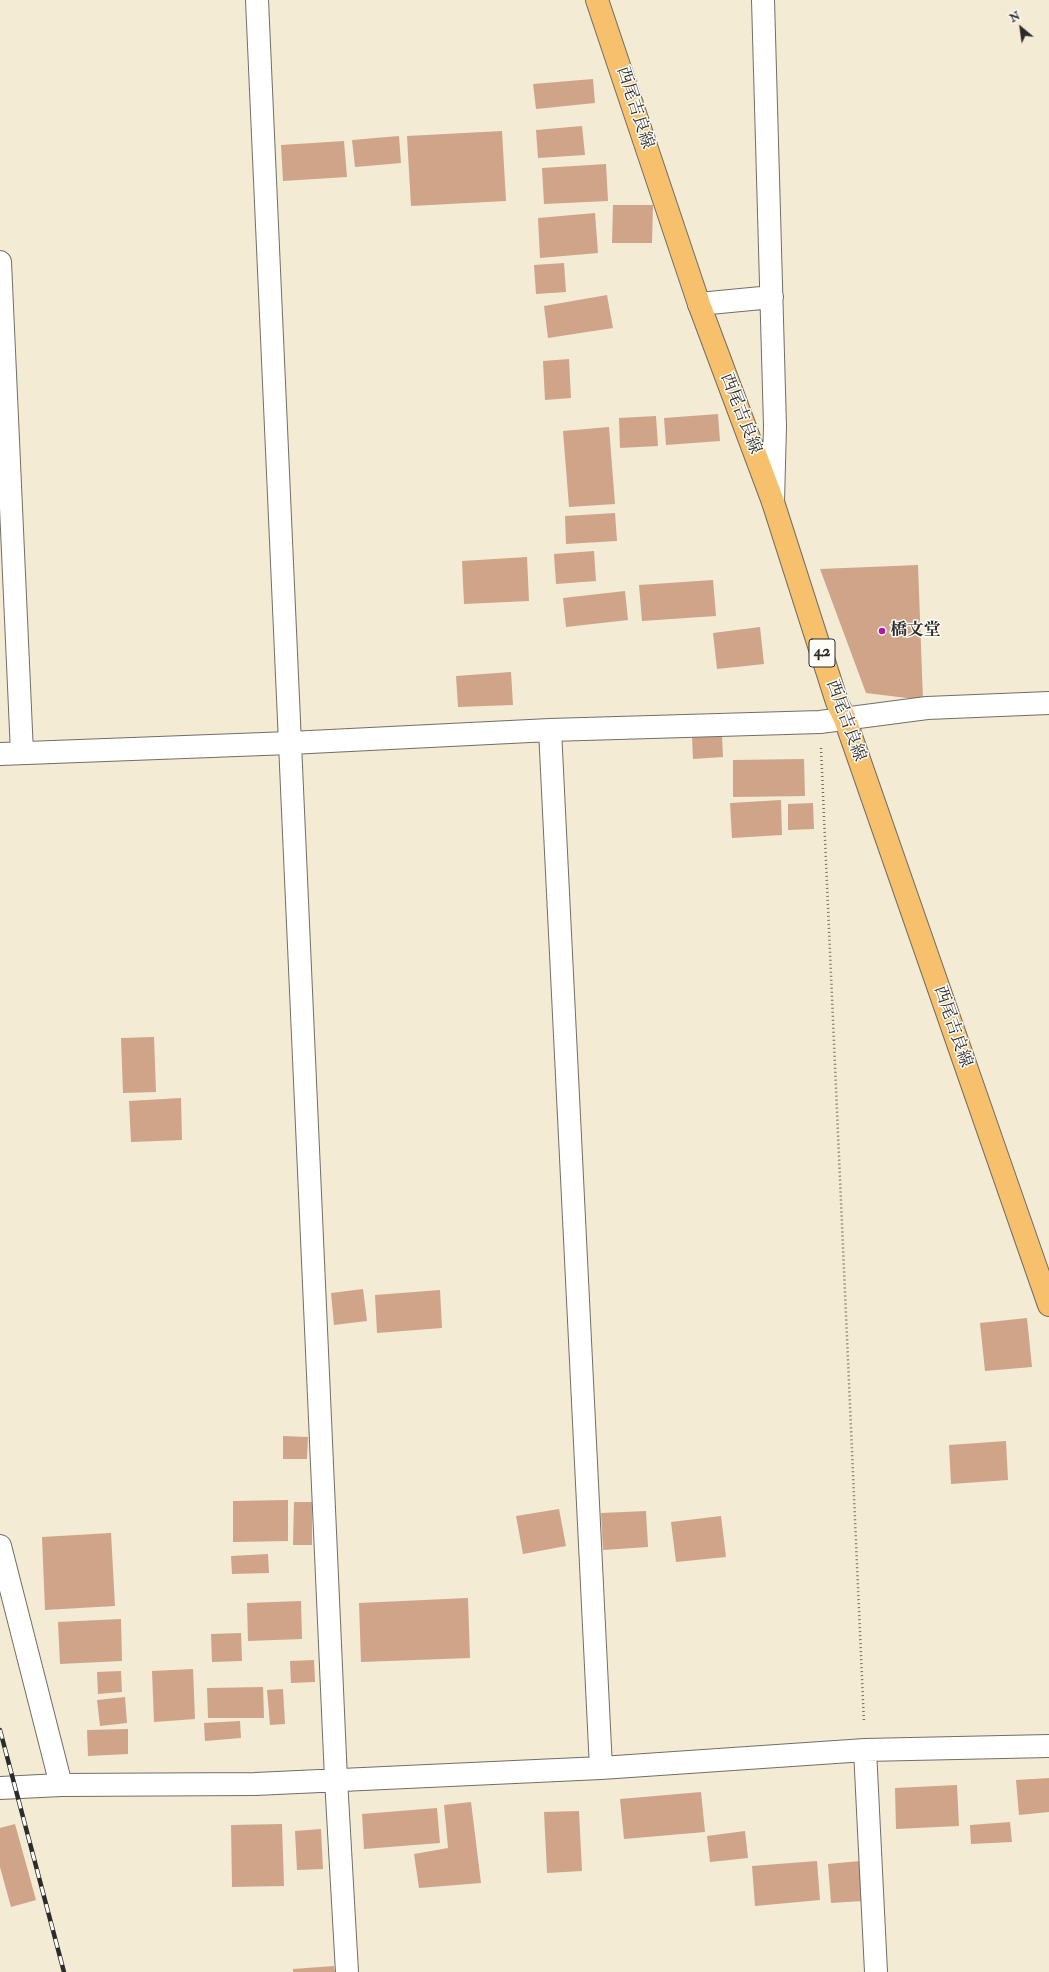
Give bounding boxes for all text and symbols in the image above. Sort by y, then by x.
north arrow [1001,8,1041,48]
text: N [1007,9,1022,25]
street label: 西尾吉良線 [611,64,657,152]
street label: 西尾吉良線 [715,371,765,457]
place label: 橋文堂 [890,621,941,641]
marker: 橋文堂 [877,626,887,636]
road number: 42 [809,639,835,667]
street label: 西尾吉良線 [821,678,869,764]
street label: 西尾吉良線 [929,983,975,1071]

